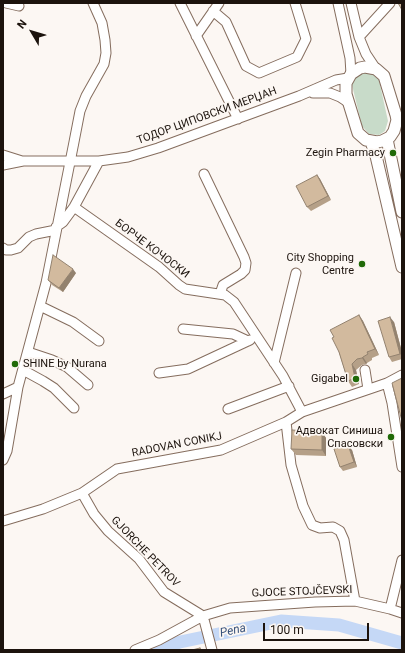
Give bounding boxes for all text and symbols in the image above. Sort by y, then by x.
north arrow [12,12,52,52]
text: N [15,17,30,31]
street label: ТОДОР ЦИПОВСКИ МЕРЏАН [135,85,279,147]
place label: Zegin Pharmacy [306,146,385,160]
marker: Zegin Pharmacy [388,148,398,158]
street label: БОРЧЕ КОЧОСКИ [112,217,192,281]
place label: City Shopping Centre [286,251,354,277]
marker: City Shopping Centre [357,259,367,269]
place label: SHINE by Nurana [23,357,107,371]
marker: SHINE by Nurana [10,359,20,369]
place label: Gigabel [311,372,348,386]
marker: Gigabel [351,374,361,384]
place label: Адвокат Синиша Спасовски [296,424,383,450]
street label: RADOVAN CONIKJ [131,430,223,460]
marker: Адвокат Синиша Спасовски [386,432,396,442]
street label: GJORCHE PETROV [108,514,182,590]
street label: GJOCE STOJČEVSKI [251,584,353,600]
scale bar [265,615,371,641]
water label: Pena [219,621,247,641]
text: 100 m [270,623,304,637]

